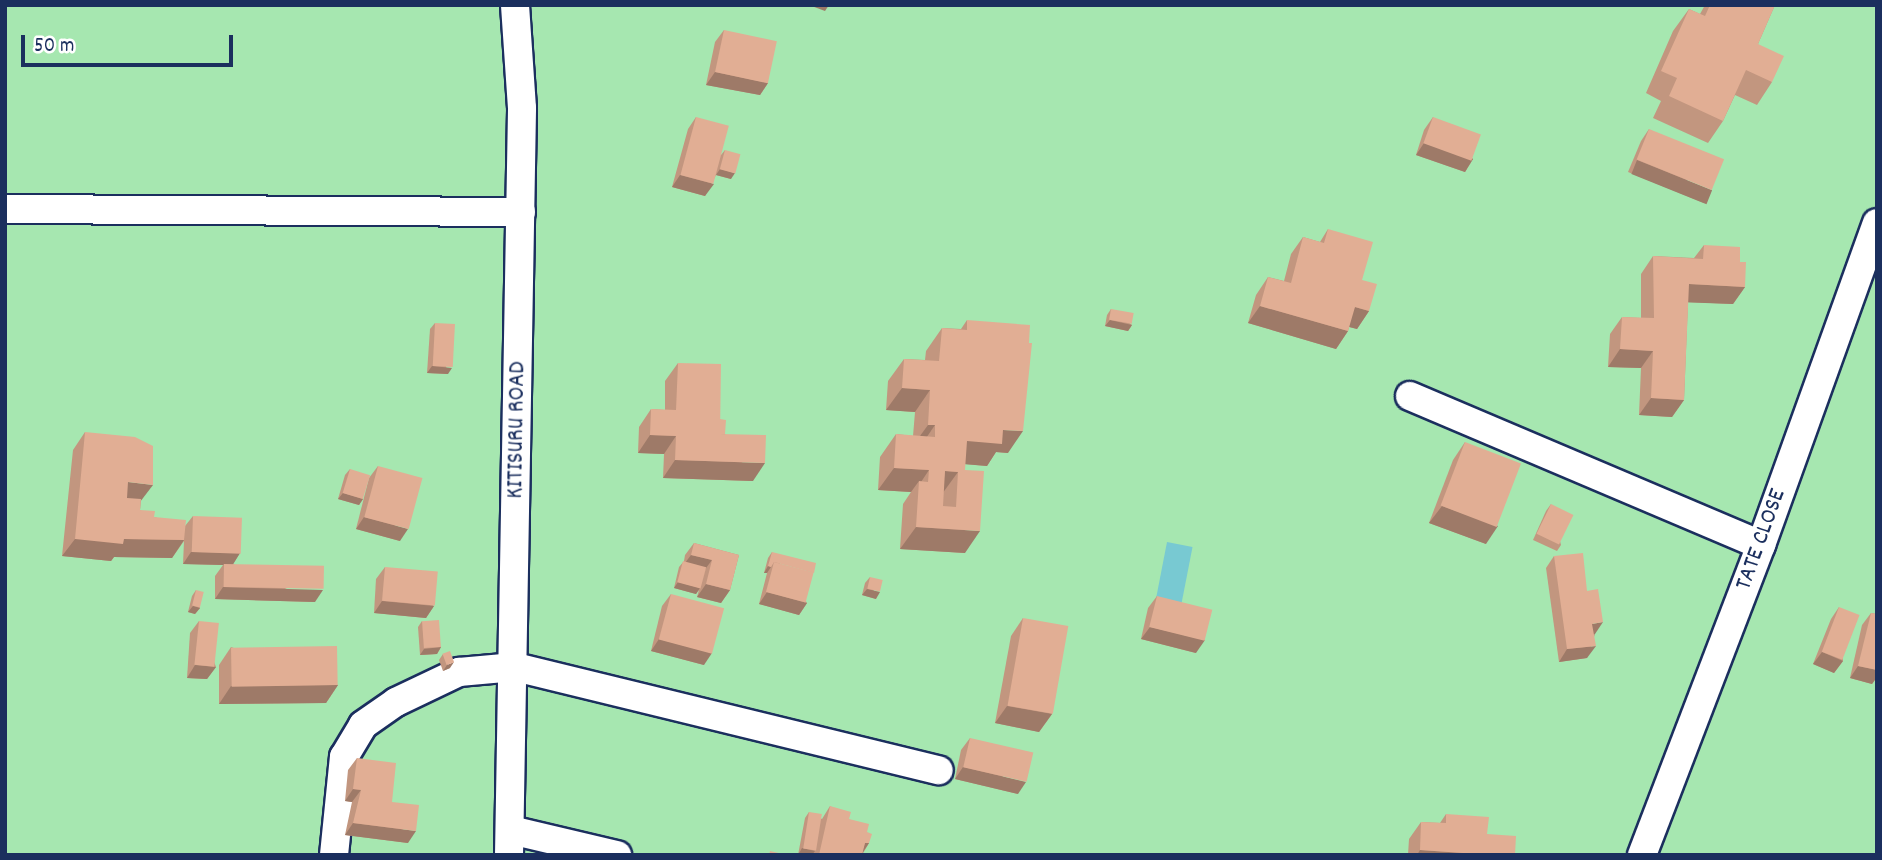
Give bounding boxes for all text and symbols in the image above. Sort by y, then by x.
scale bar [24,21,236,65]
text: 50 m [34,32,74,62]
street label: KITISURU ROAD [502,361,534,499]
street label: TATE CLOSE [1730,485,1794,595]

